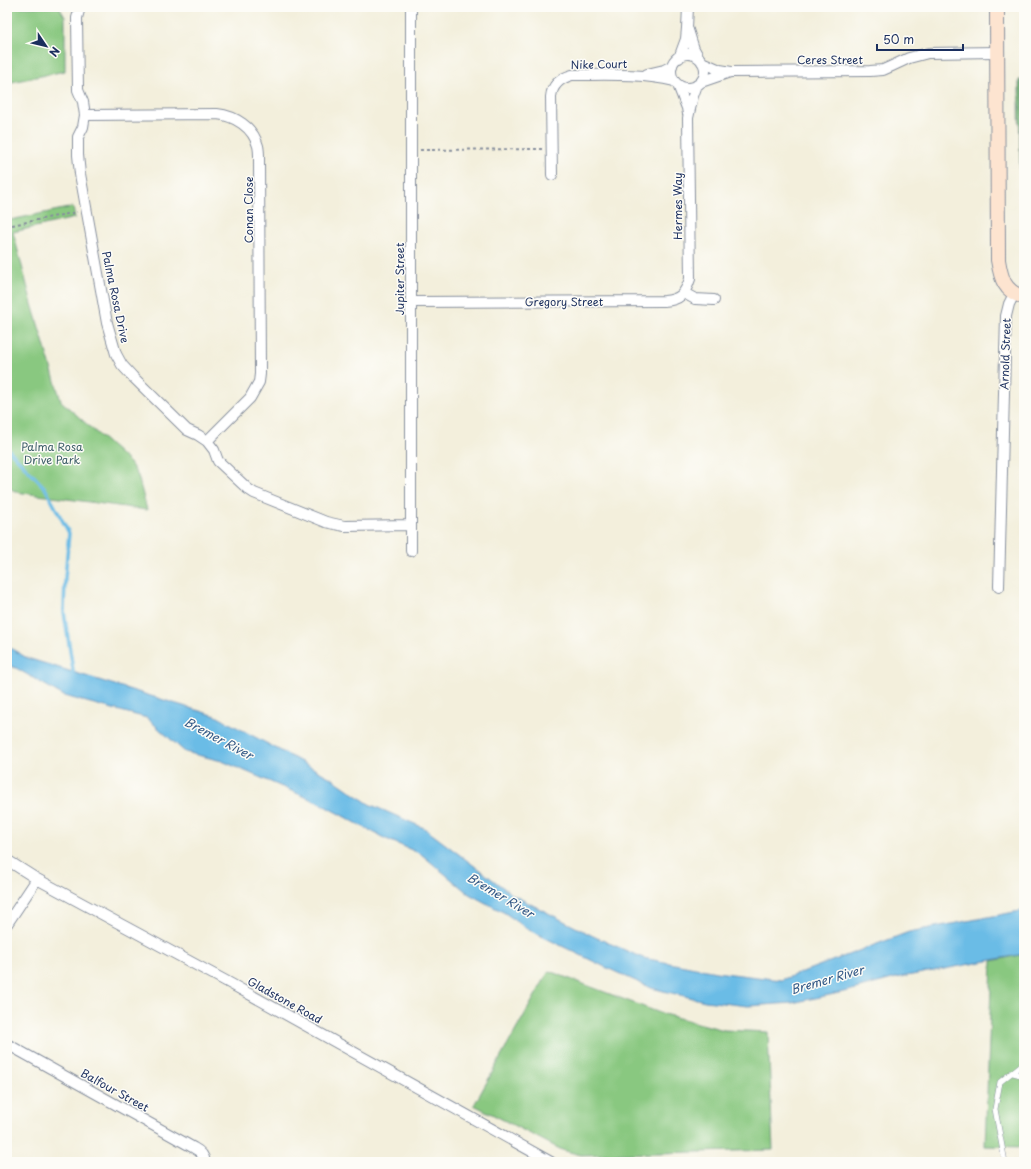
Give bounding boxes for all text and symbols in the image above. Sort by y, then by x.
north arrow [26,26,66,66]
scale bar [877,26,963,52]
text: 50 m [883,30,914,48]
text: N [45,44,64,61]
street label: Ceres Street [797,51,863,68]
street label: Nike Court [571,55,628,73]
street label: Hermes Way [669,172,686,240]
street label: Conan Close [240,176,257,243]
street label: Jupiter Street [391,242,408,315]
street label: Palma Rosa Drive [98,250,134,345]
street label: Gregory Street [525,293,604,310]
street label: Arnold Street [995,317,1015,390]
park label: Palma Rosa Drive Park [21,438,83,468]
water label: Bremer River [182,712,258,764]
water label: Bremer River [464,868,539,923]
water label: Bremer River [788,960,867,998]
street label: Gladstone Road [245,972,325,1028]
street label: Balfour Street [78,1064,153,1116]

